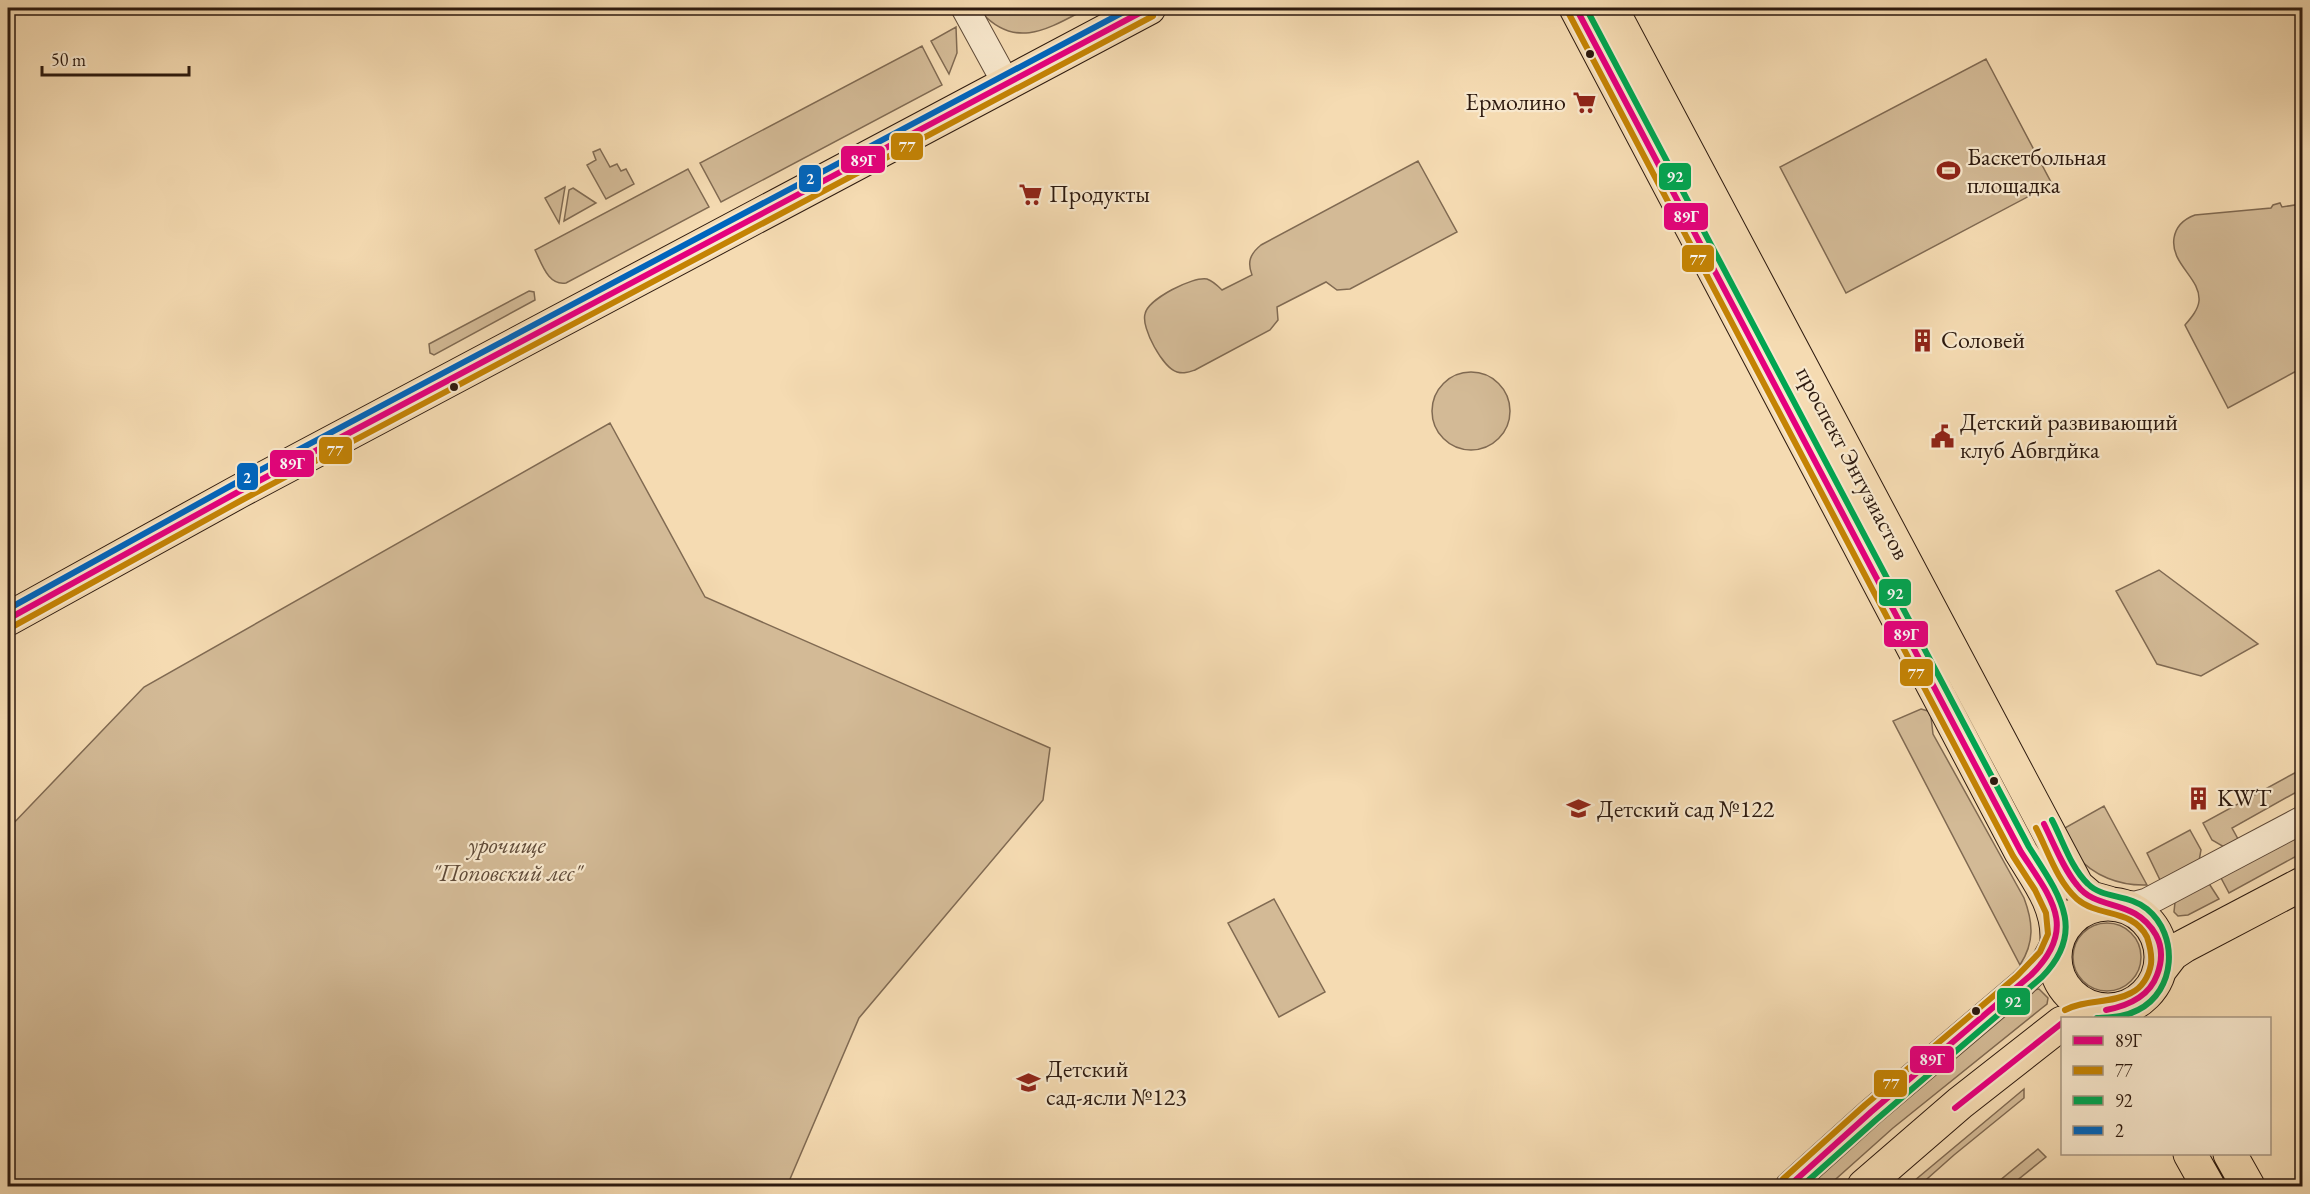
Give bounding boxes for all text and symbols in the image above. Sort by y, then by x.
scale bar [42,39,189,77]
text: 50 m [51,48,86,71]
unlabelled marker [1584,48,1596,60]
place label: Ермолино [1465,86,1566,117]
supermarket icon: Ермолино [1571,89,1597,115]
line badge: 77 [890,132,924,161]
text: 77 [899,136,916,157]
place label: Баскетбольная площадка [1967,141,2107,200]
line badge: 89Г [840,145,886,174]
text: 89Г [850,150,876,171]
sports icon: Баскетбольная площадка [1936,158,1962,184]
line badge: 92 [1658,162,1692,191]
line badge: 2 [798,164,822,193]
text: 92 [1667,166,1684,187]
text: 2 [806,168,815,189]
place label: Продукты [1049,178,1150,209]
supermarket icon: Продукты [1018,181,1044,207]
line badge: 89Г [1663,202,1709,231]
text: 89Г [1673,206,1699,227]
line badge: 77 [1681,244,1715,273]
text: 77 [1690,249,1707,270]
place label: Соловей [1941,324,2025,355]
building icon: Соловей [1910,327,1936,353]
street label: проспект Энтузиастов [1789,361,1917,565]
unlabelled marker [448,381,460,393]
place label: Детский развивающий клуб Абвгдйка [1960,406,2178,465]
public building icon: Детский развивающий клуб Абвгдйка [1929,423,1955,449]
line badge: 77 [318,436,353,465]
text: 77 [327,440,344,461]
line badge: 89Г [269,449,315,478]
text: 89Г [279,453,305,474]
line badge: 2 [236,462,259,491]
text: 2 [243,467,252,488]
line badge: 92 [1878,578,1912,607]
text: 92 [1887,583,1904,604]
line badge: 89Г [1883,620,1929,648]
text: 89Г [1893,624,1919,645]
line badge: 77 [1899,658,1934,687]
text: 77 [1908,663,1925,684]
unlabelled marker [1988,775,2000,787]
place label: KWT [2217,782,2272,813]
building icon: KWT [2186,785,2212,811]
place label: Детский сад №122 [1597,793,1775,824]
school or university icon: Детский сад №122 [1566,796,1592,822]
park label: урочище "Поповский лес" [432,829,584,888]
line badge: 92 [1996,987,2031,1016]
text: 92 [2005,991,2022,1012]
unlabelled marker [1970,1005,1982,1017]
legend [2061,1017,2271,1155]
text: 89Г [2115,1029,2142,1052]
line badge: 89Г [1909,1045,1955,1074]
text: 89Г [1919,1049,1945,1070]
place label: Детский сад-ясли №123 [1046,1053,1187,1112]
text: 77 [2115,1059,2133,1082]
line badge: 77 [1873,1069,1908,1098]
school or university icon: Детский сад-ясли №123 [1015,1070,1041,1096]
text: 77 [1883,1073,1900,1094]
text: 92 [2115,1089,2133,1112]
text: 2 [2115,1119,2124,1142]

